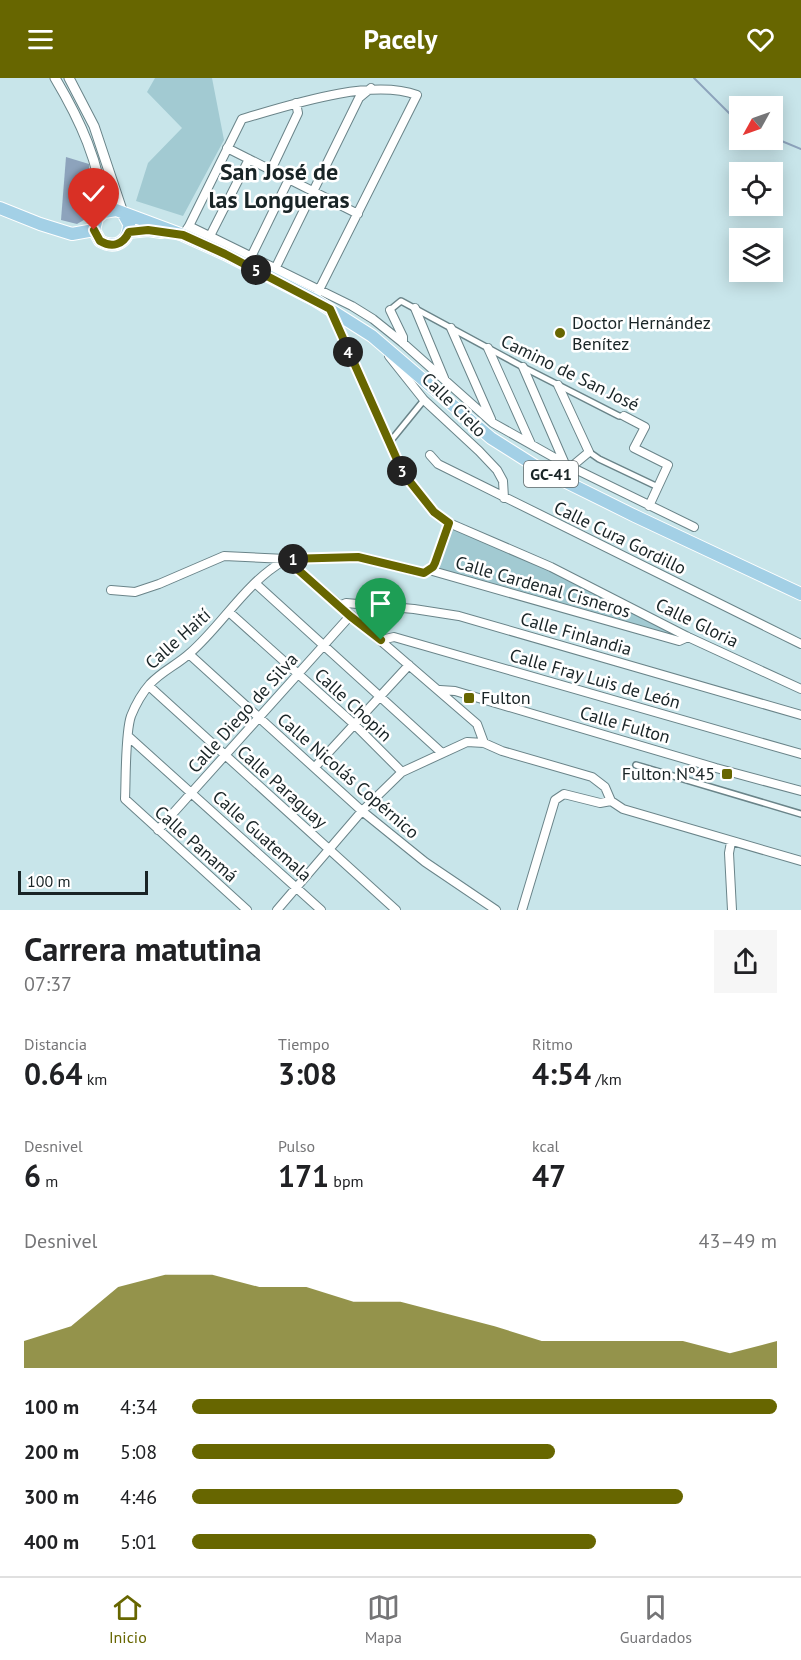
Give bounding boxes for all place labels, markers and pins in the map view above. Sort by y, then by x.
pin [68,168,119,230]
pin: 5 [241,255,271,285]
place label: Doctor Hernández Benítez [572,311,711,355]
marker: Doctor Hernández Benítez [553,326,567,340]
pin: 4 [333,337,363,367]
pin: 3 [387,456,417,486]
pin: 1 [278,544,308,574]
pin [355,578,406,640]
place label: Fulton [481,686,531,709]
marker: Fulton [462,691,476,705]
place label: Fulton Nº45 [622,762,715,785]
marker: Fulton Nº45 [720,767,734,781]

